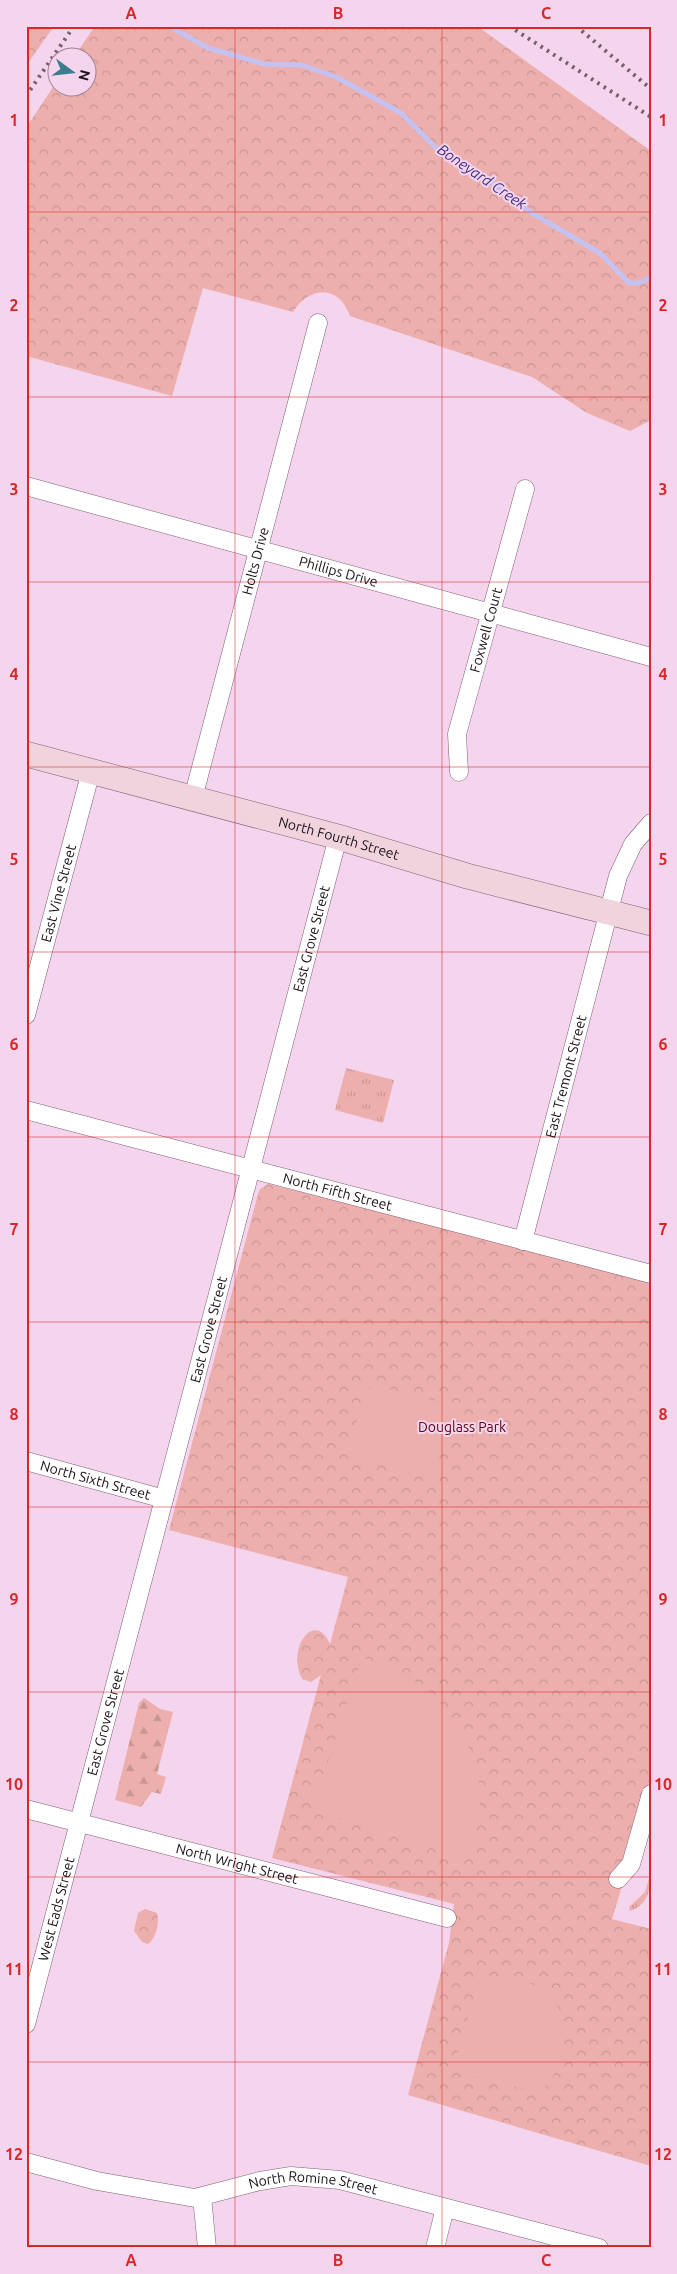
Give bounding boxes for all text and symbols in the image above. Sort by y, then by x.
text: A [125,4,137,22]
text: B [333,4,343,22]
text: C [541,4,551,22]
north arrow [48,48,98,98]
text: N [75,68,94,82]
text: 1 [9,111,19,129]
text: 1 [658,111,668,129]
water label: Boneyard Creek [434,140,530,213]
text: 2 [9,296,19,314]
text: 2 [658,296,668,314]
text: 3 [9,480,19,498]
text: 3 [658,480,668,498]
street label: Holts Drive [239,525,272,597]
street label: Phillips Drive [297,553,380,590]
street label: Foxwell Court [466,585,505,674]
text: 4 [9,665,19,683]
text: 4 [658,665,668,683]
street label: North Fourth Street [277,813,402,863]
street label: East Vine Street [38,842,79,944]
text: 5 [9,850,19,868]
text: 5 [658,850,668,868]
street label: East Grove Street [290,883,333,994]
street label: East Tremont Street [542,1013,590,1140]
text: 6 [9,1035,19,1053]
text: 6 [658,1035,668,1053]
street label: North Fifth Street [281,1170,394,1214]
text: 7 [9,1220,19,1238]
text: 7 [658,1220,668,1238]
street label: East Grove Street [187,1274,230,1385]
text: 8 [9,1405,19,1423]
text: 8 [658,1405,668,1423]
park label: Douglass Park [418,1419,506,1435]
street label: North Sixth Street [38,1457,153,1503]
text: 9 [9,1590,19,1608]
text: 9 [658,1590,668,1608]
street label: East Grove Street [84,1667,127,1777]
text: 10 [5,1775,23,1793]
text: 10 [654,1775,672,1793]
street label: North Wright Street [174,1840,300,1887]
street label: West Eads Street [35,1855,78,1963]
text: 11 [5,1960,23,1978]
text: 11 [654,1960,672,1978]
text: 12 [5,2145,23,2163]
text: 12 [654,2145,672,2163]
street label: North Romine Street [247,2168,380,2198]
text: A [125,2251,137,2269]
text: B [333,2251,343,2269]
text: C [541,2251,551,2269]

